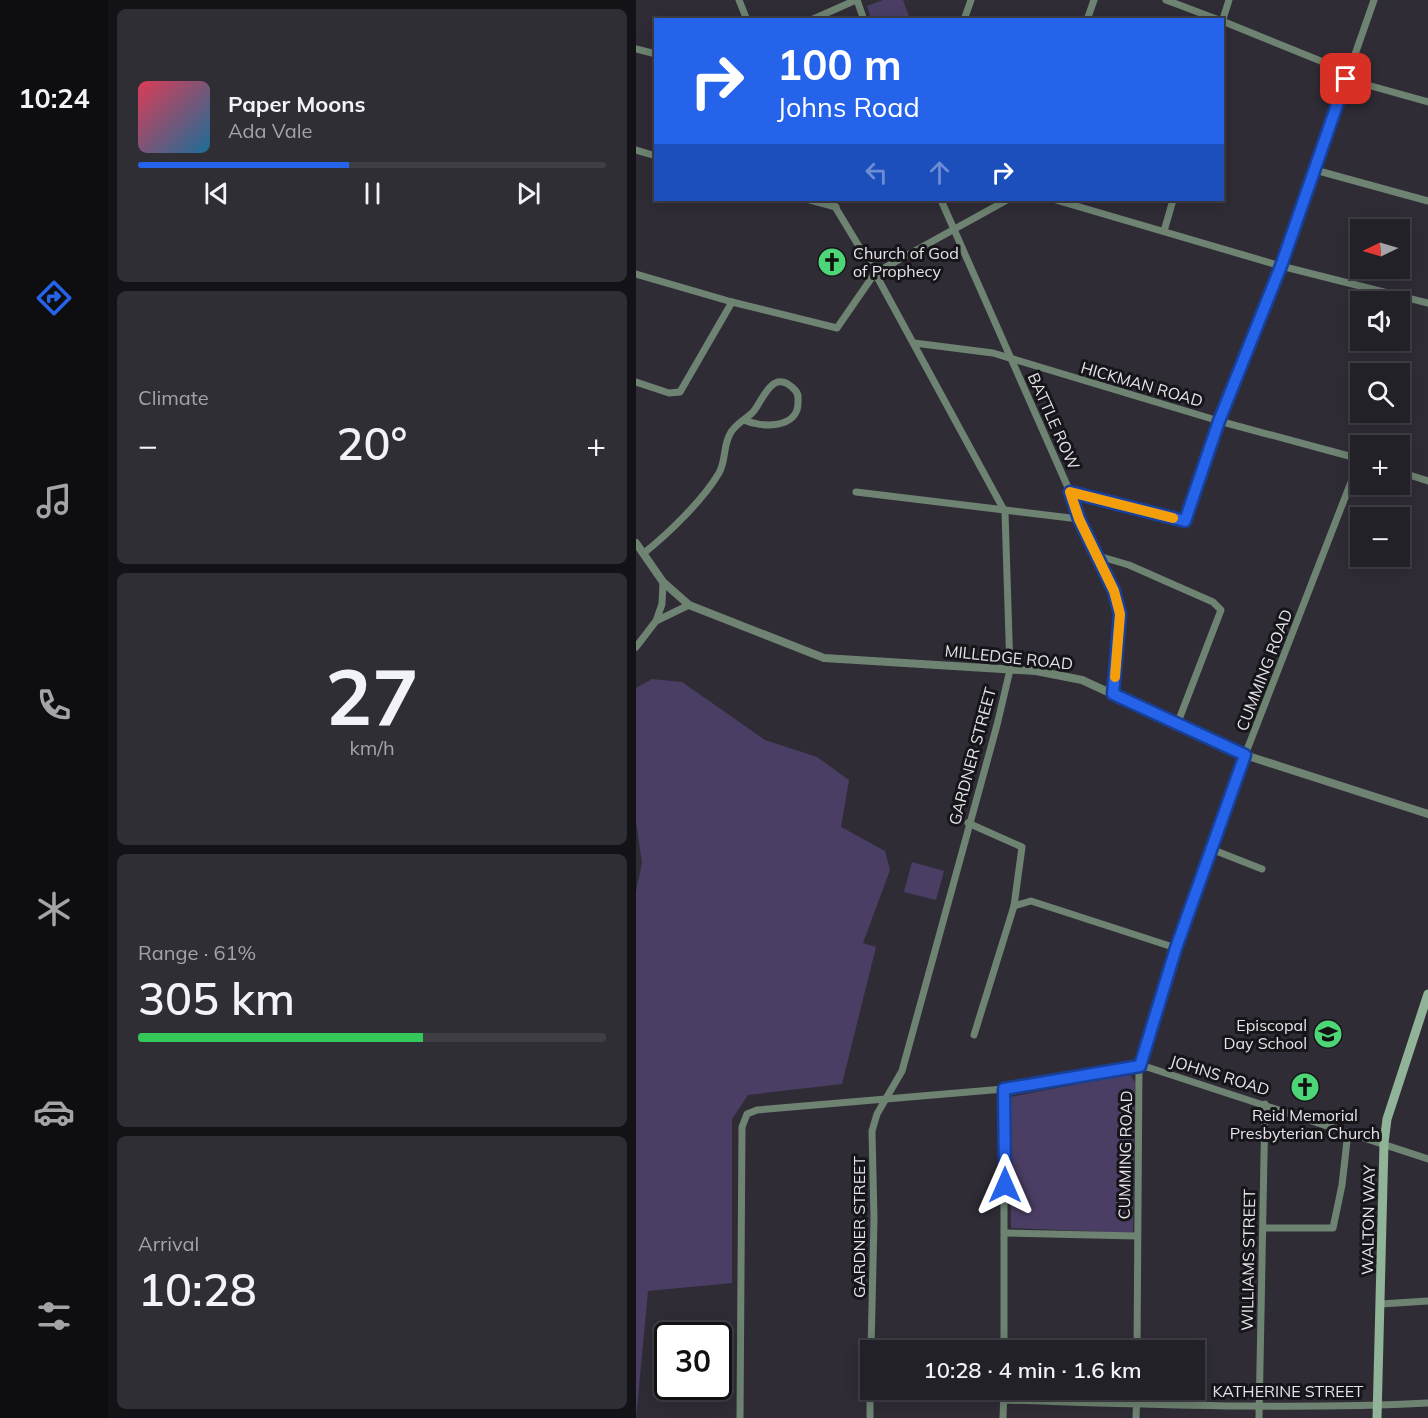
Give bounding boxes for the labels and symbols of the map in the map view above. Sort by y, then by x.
pin [1320,53,1371,104]
north arrow [1350,219,1410,279]
place label: Church of God of Prophecy [853,243,959,281]
church icon: Church of God of Prophecy [816,246,848,278]
street label: HICKMAN ROAD [1079,357,1205,411]
street label: BATTLE ROW [1024,369,1084,473]
street label: CUMMING ROAD [1232,606,1296,734]
street label: MILLEDGE ROAD [944,640,1074,674]
street label: GARDNER STREET [944,685,1000,827]
place label: Episcopal Day School [1224,1015,1307,1053]
school or university icon: Episcopal Day School [1312,1018,1344,1050]
street label: JOHNS ROAD [1168,1050,1272,1100]
church icon: Reid Memorial Presbyterian Church [1289,1071,1321,1103]
street label: CUMMING ROAD [1114,1090,1136,1220]
place label: Reid Memorial Presbyterian Church [1230,1105,1380,1143]
position arrow [973,1153,1037,1217]
street label: GARDNER STREET [849,1156,869,1298]
street label: WALTON WAY [1357,1164,1379,1275]
street label: WILLIAMS STREET [1237,1189,1259,1331]
speed limit sign: 30 [654,1322,732,1400]
street label: KATHERINE STREET [1212,1381,1364,1401]

